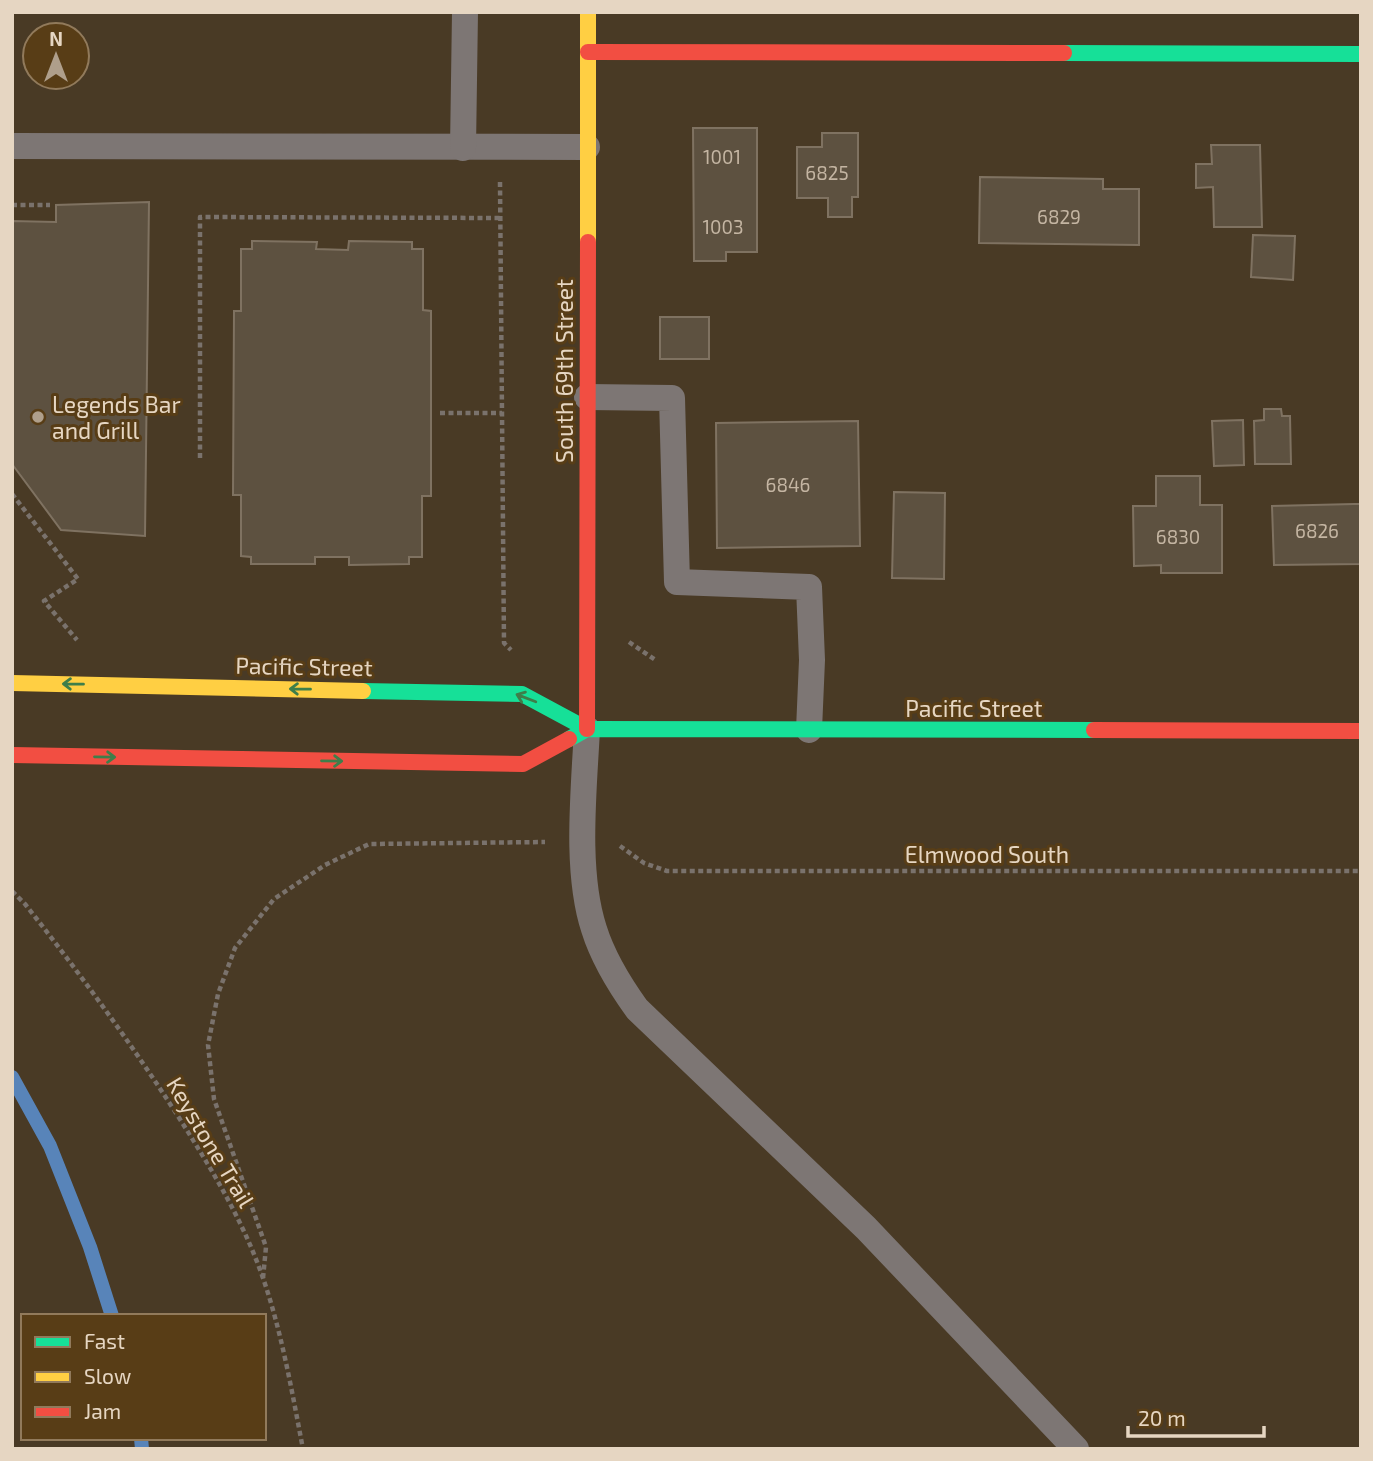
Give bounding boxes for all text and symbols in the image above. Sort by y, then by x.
north arrow [21,21,91,91]
text: N [49,27,63,50]
house number: 1001 [703,145,741,168]
house number: 6825 [805,161,849,184]
house number: 6829 [1037,205,1081,228]
house number: 1003 [702,215,744,238]
street label: South 69th Street [550,279,578,463]
place label: Legends Bar and Grill [52,390,181,444]
marker: Legends Bar and Grill [30,409,46,425]
house number: 6846 [766,473,810,496]
house number: 6826 [1295,519,1339,542]
house number: 6830 [1156,525,1200,548]
street label: Pacific Street [235,651,373,681]
one-way arrow [61,678,84,691]
one-way arrow [289,682,312,696]
one-way arrow [516,691,538,703]
street label: Pacific Street [905,694,1043,722]
one-way arrow [93,750,116,763]
one-way arrow [321,754,344,768]
street label: Elmwood South [905,840,1069,868]
street label: Keystone Trail [161,1072,261,1212]
legend [21,1314,266,1440]
text: Fast [84,1328,125,1353]
text: Slow [84,1363,131,1388]
scale bar [1128,1394,1264,1438]
text: Jam [84,1398,121,1423]
text: 20 m [1138,1405,1186,1430]

